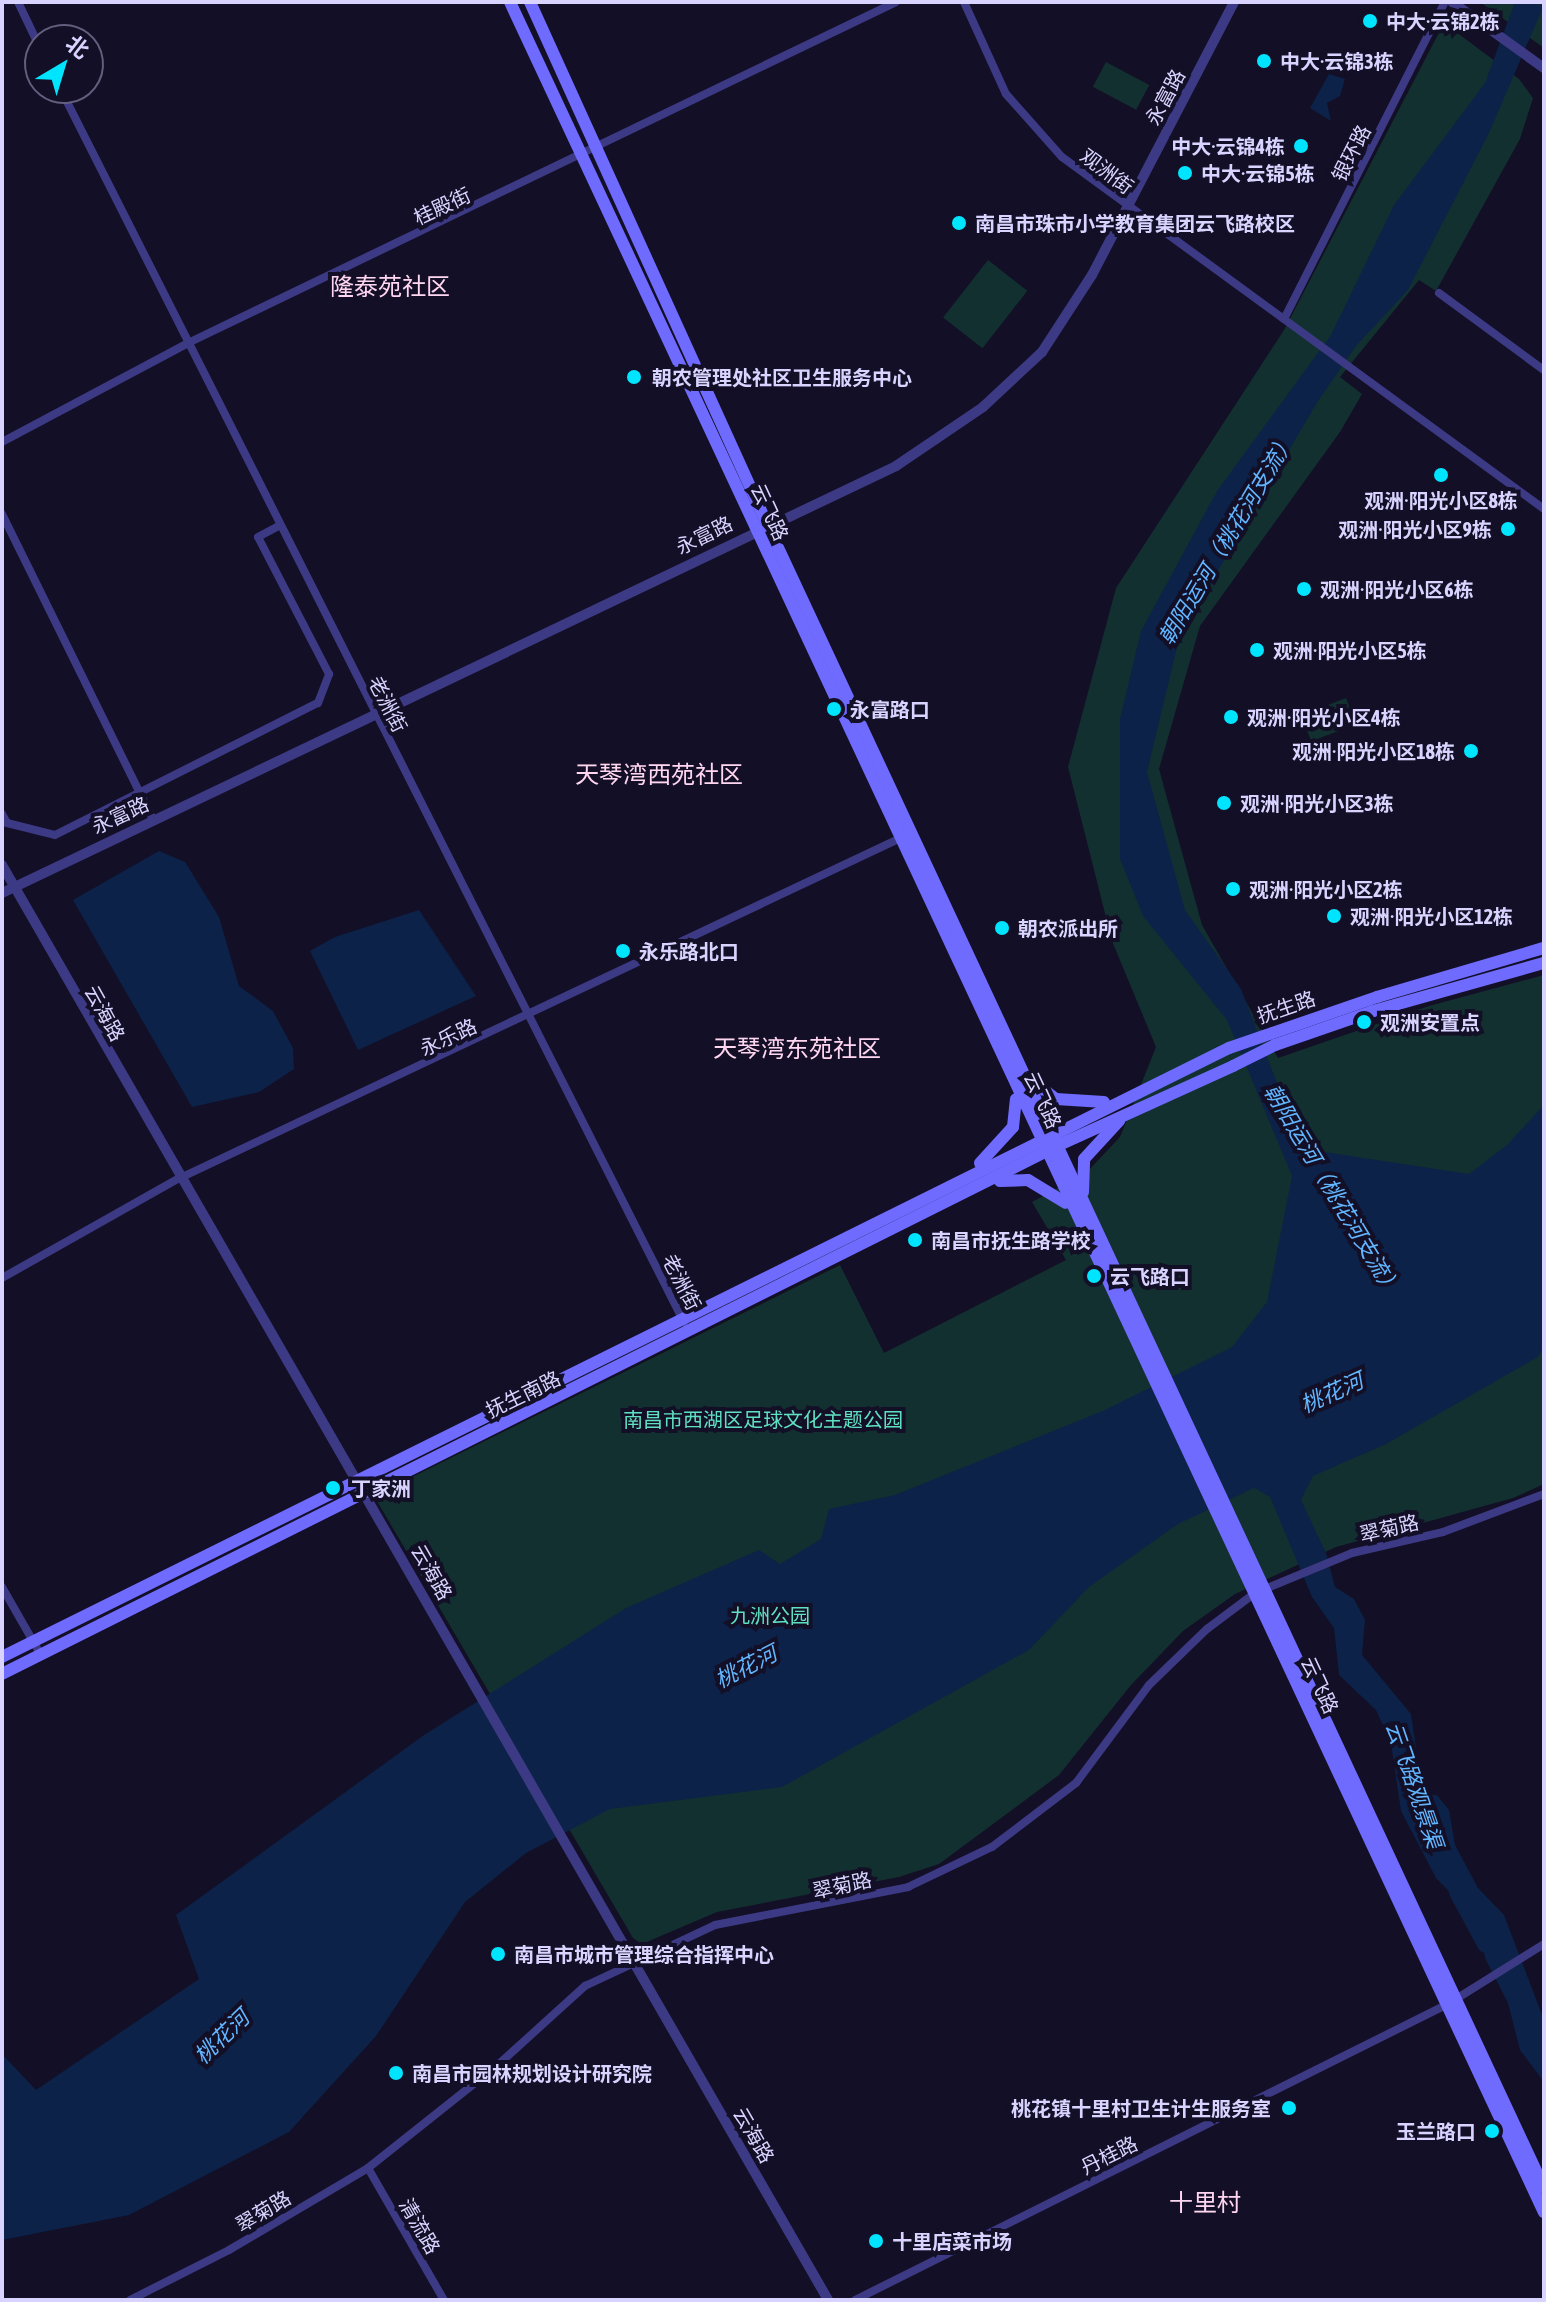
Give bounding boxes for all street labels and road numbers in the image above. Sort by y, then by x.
street label: 永富路 [1140,65,1190,129]
street label: 银环路 [1327,121,1375,185]
street label: 观洲街 [1076,143,1138,199]
street label: 桂殿街 [410,182,474,230]
street label: 云飞路 [746,480,794,544]
street label: 永富路 [672,511,736,559]
street label: 老洲街 [364,672,412,736]
street label: 永富路 [88,791,152,839]
street label: 云海路 [80,981,130,1045]
street label: 抚生路 [1254,986,1318,1028]
street label: 永乐路 [416,1013,480,1061]
street label: 云飞路 [1019,1068,1067,1132]
street label: 老洲街 [658,1250,706,1314]
street label: 抚生南路 [482,1366,564,1422]
street label: 翠菊路 [1357,1510,1421,1546]
street label: 云海路 [407,1540,457,1604]
street label: 云飞路 [1296,1653,1344,1717]
street label: 翠菊路 [810,1867,874,1903]
street label: 云海路 [729,2103,779,2167]
street label: 丹桂路 [1077,2131,1141,2179]
street label: 翠菊路 [231,2185,295,2237]
street label: 清流路 [395,2194,445,2258]

